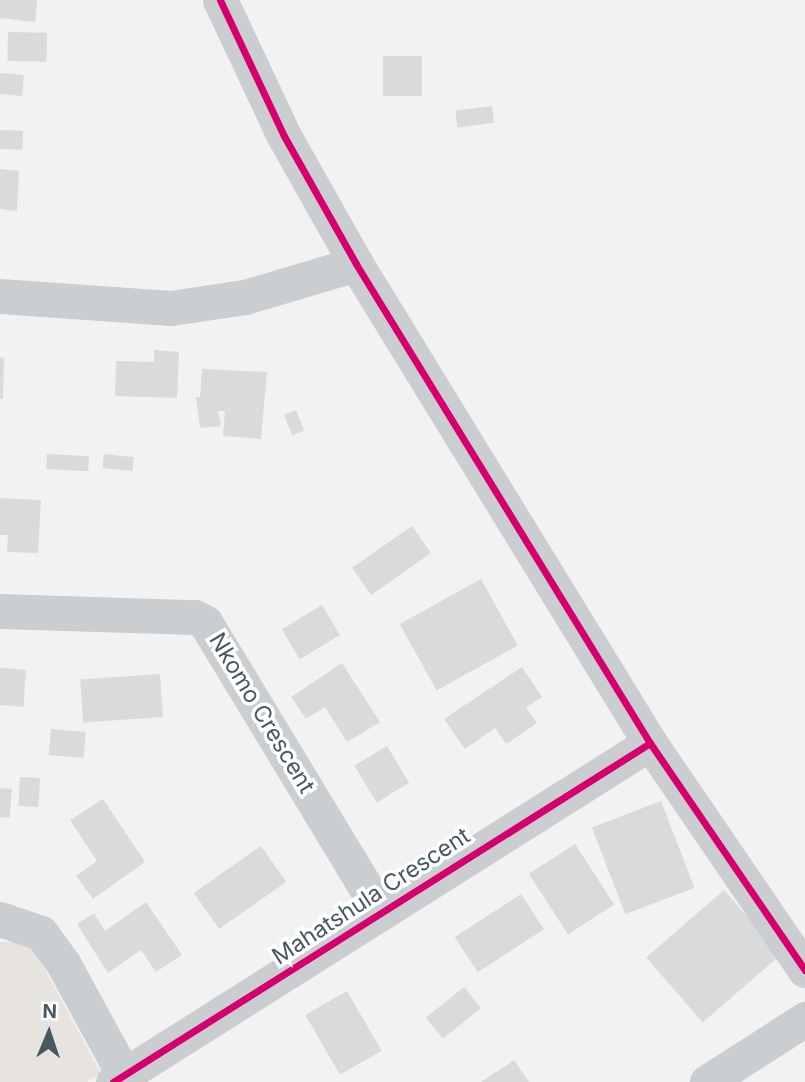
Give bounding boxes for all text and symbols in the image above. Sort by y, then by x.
street label: Nkomo Crescent [203,628,321,798]
street label: Mahatshula Crescent [267,822,475,970]
north arrow [14,998,84,1068]
text: N [42,1000,57,1023]

